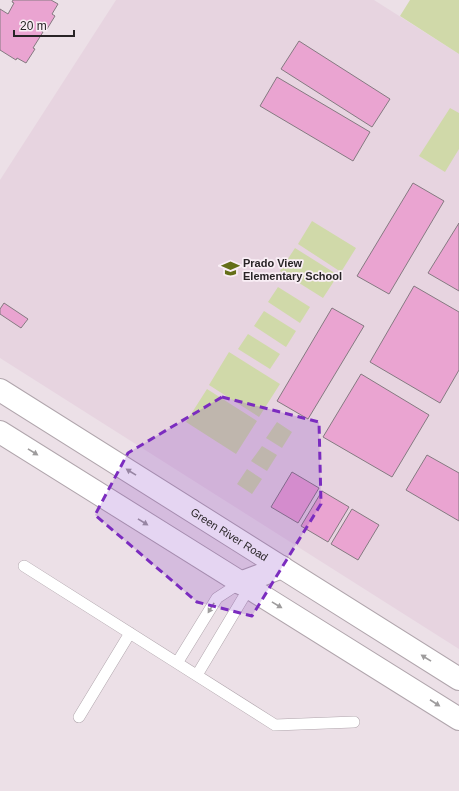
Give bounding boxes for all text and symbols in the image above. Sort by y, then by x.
scale bar [14,12,74,38]
text: 20 m [20,19,47,33]
place label: Prado View Elementary School [243,257,342,282]
school or university icon: Prado View Elementary School [220,259,240,279]
one-way arrow [27,449,39,456]
one-way arrow [125,468,136,475]
street label: Green River Road [189,506,270,563]
one-way arrow [137,518,149,525]
one-way arrow [207,602,214,614]
one-way arrow [271,602,283,609]
one-way arrow [421,654,431,662]
one-way arrow [430,699,440,707]

